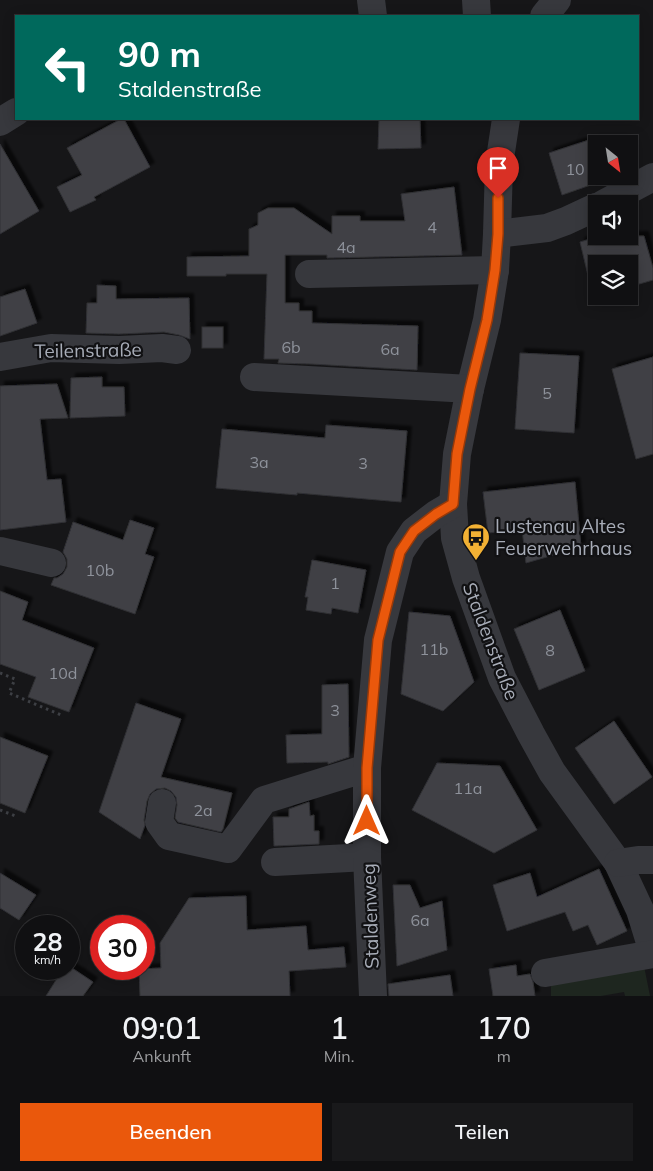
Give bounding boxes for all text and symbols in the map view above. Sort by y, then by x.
text: 90 m [118,32,201,76]
icon: left [35,35,100,100]
text: Staldenstraße [118,75,261,103]
north arrow [588,135,638,185]
map controls [588,135,638,305]
pin [477,147,519,198]
icon: arrive [484,154,512,182]
house number: 10 [565,159,585,179]
button: sound [588,195,638,245]
house number: 4 [427,217,437,237]
house number: 4a [336,237,356,257]
button: layers [588,255,638,305]
street label: Teilenstraße [34,337,142,363]
house number: 6b [281,337,301,357]
house number: 6a [380,339,400,359]
house number: 5 [542,383,552,403]
house number: 3a [249,452,269,472]
house number: 3 [358,453,368,473]
place label: Lustenau Altes Feuerwehrhaus [495,514,632,560]
bus stop icon: Lustenau Altes Feuerwehrhaus [461,522,491,561]
house number: 10b [86,560,114,580]
house number: 1 [330,573,340,593]
street label: Staldenstraße [458,579,524,703]
house number: 11b [420,639,448,659]
house number: 8 [545,640,555,660]
house number: 10d [49,663,77,683]
house number: 3 [330,700,340,720]
house number: 11a [454,778,482,798]
position arrow [340,794,392,846]
house number: 2a [193,800,213,820]
street label: Staldenweg [356,863,384,969]
house number: 6a [410,910,430,930]
speed limit sign: 30 [90,915,155,980]
text: 28 [32,926,63,957]
text: km/h [34,952,61,967]
text: 09:01 [122,1009,201,1047]
text: 1 [330,1009,348,1047]
text: 170 [477,1009,531,1047]
text: Ankunft [133,1046,191,1066]
text: Min. [324,1046,354,1066]
text: m [497,1046,511,1066]
button: Beenden [20,1103,322,1161]
button: Teilen [332,1103,633,1161]

